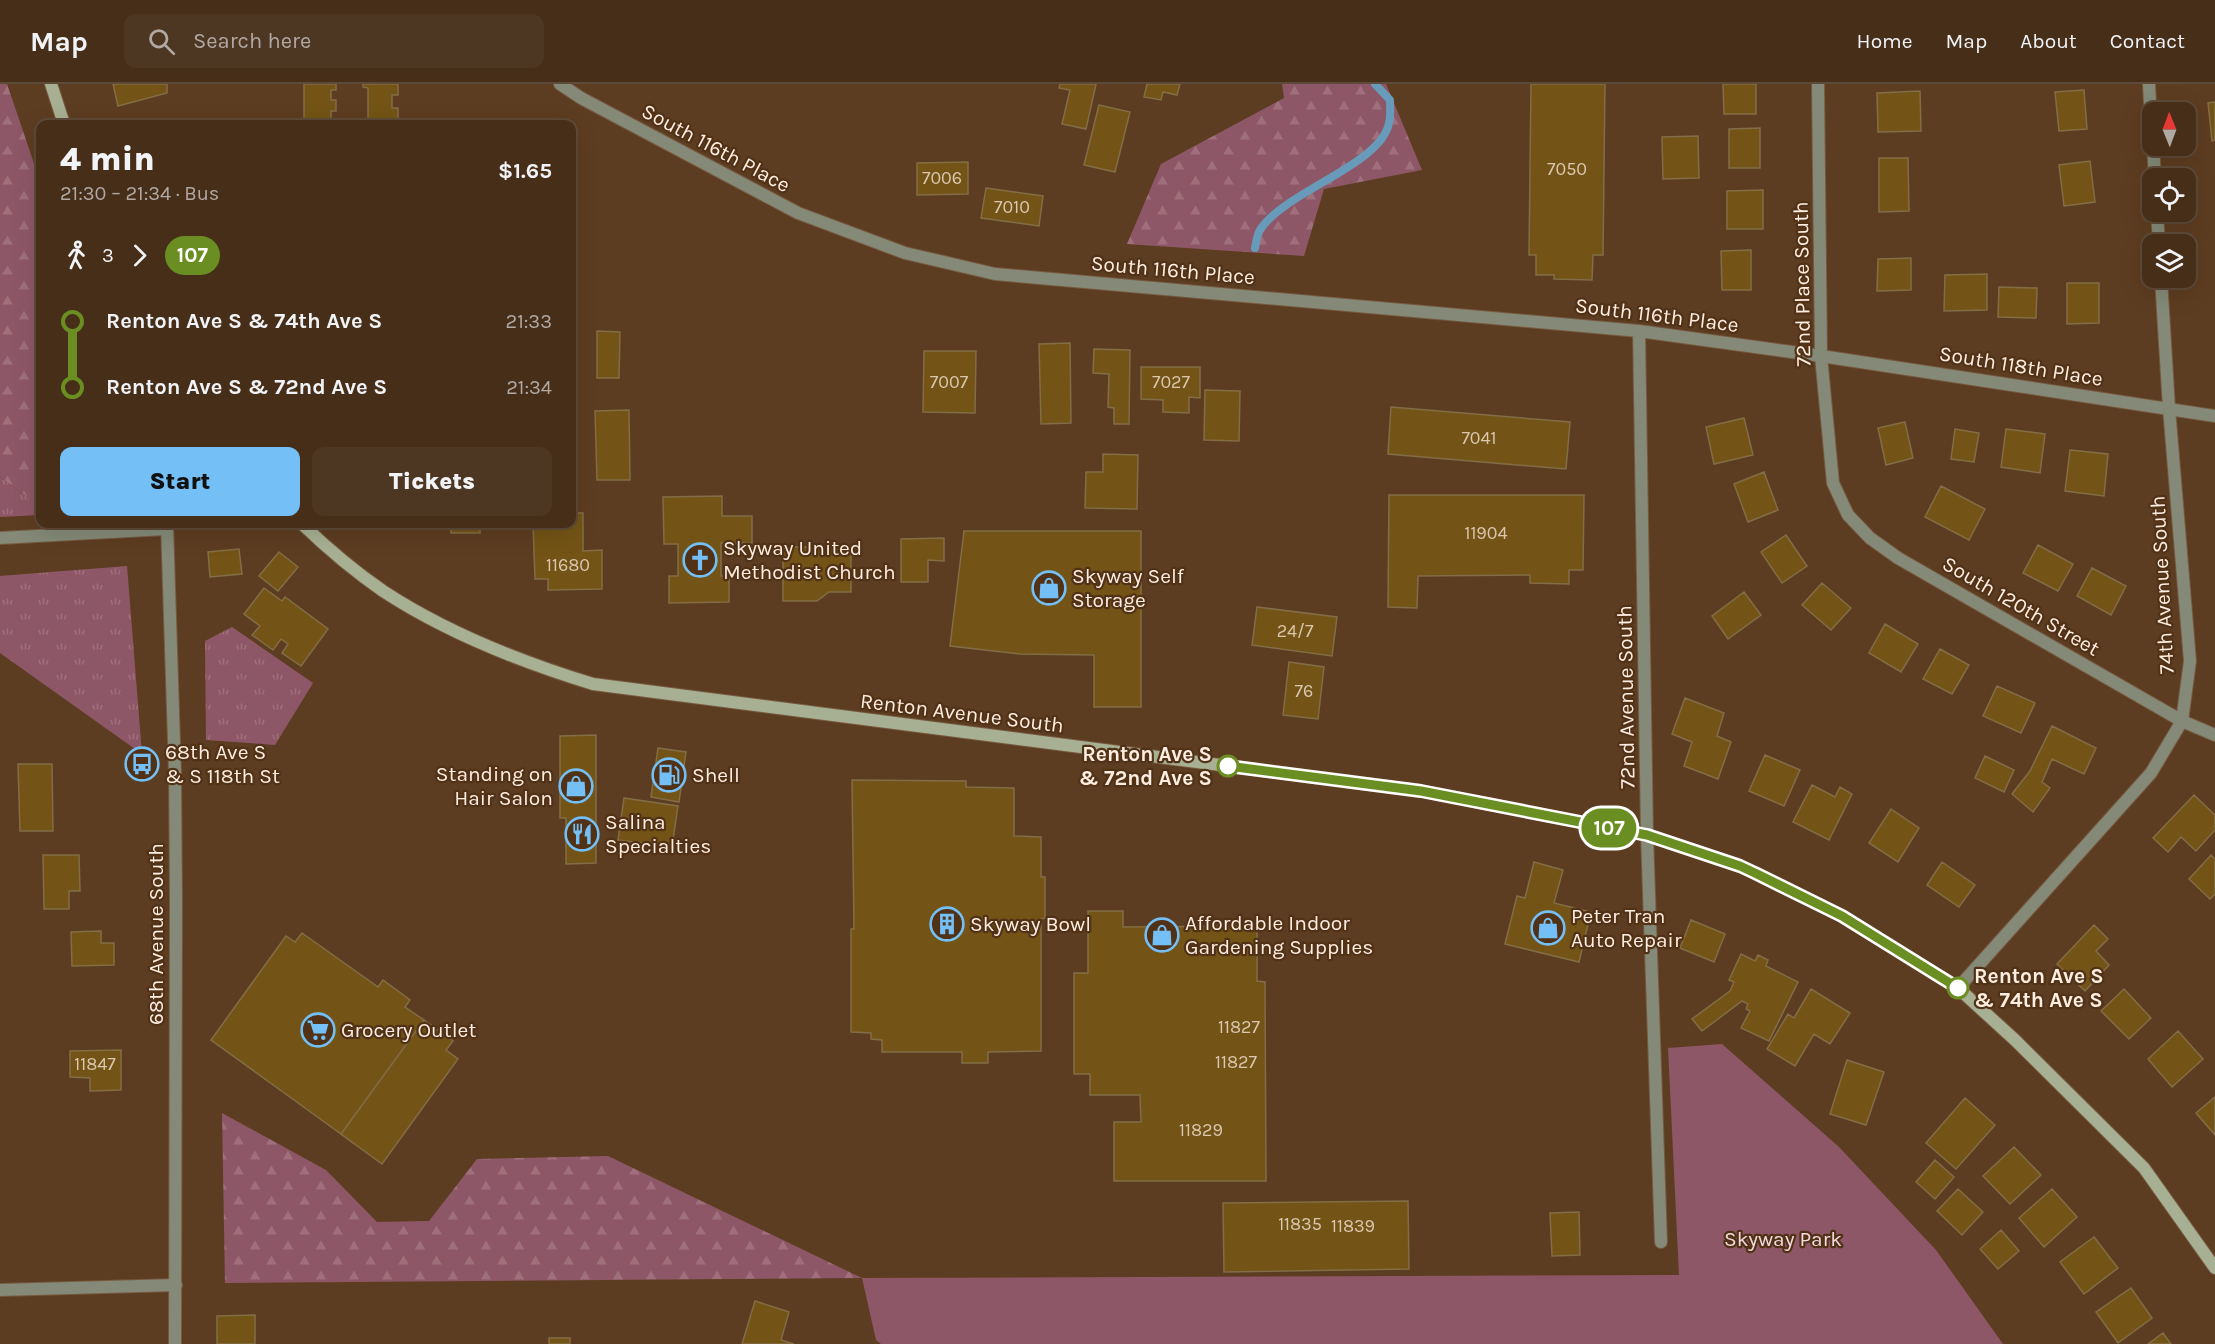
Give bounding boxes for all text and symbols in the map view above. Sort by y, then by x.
search box [124,14,544,68]
text: Map [30,25,88,58]
icon: search [145,25,178,58]
text: Search here [193,28,311,54]
text: Home [1857,29,1913,53]
text: Map [1946,29,1987,53]
text: About [2020,29,2077,53]
text: Contact [2110,29,2185,53]
street label: South 116th Place [638,99,794,197]
north arrow [2142,102,2196,156]
map controls [2142,102,2196,288]
text: 4 min [60,140,155,178]
text: $1.65 [498,158,552,184]
house number: 7050 [1547,158,1587,180]
house number: 7006 [922,167,962,189]
button: locate [2142,168,2196,222]
text: 21:30 – 21:34 · Bus [60,182,219,205]
house number: 7010 [994,196,1030,218]
street label: 72nd Place South [1789,201,1815,367]
button: layers [2142,234,2196,288]
icon: walk [60,239,93,272]
icon: forward [123,239,156,272]
text: 107 [177,243,208,267]
text: 3 [102,244,114,267]
street label: South 116th Place [1090,251,1256,289]
street label: South 116th Place [1574,293,1740,337]
text: Renton Ave S & 74th Ave S [106,308,382,334]
text: 21:33 [506,310,552,333]
street label: South 118th Place [1937,341,2105,391]
house number: 7007 [930,371,969,393]
house number: 7027 [1152,371,1191,393]
text: Renton Ave S & 72nd Ave S [106,374,387,400]
text: 21:34 [506,376,552,399]
house number: 7041 [1461,427,1497,449]
button: Start [60,447,300,516]
button: Tickets [312,447,552,516]
street label: 74th Avenue South [2145,495,2179,675]
house number: 11904 [1464,522,1508,544]
place label: Skyway United Methodist Church [723,536,896,584]
church icon: Skyway United Methodist Church [682,542,718,578]
street label: South 120th Street [1938,551,2104,661]
house number: 11680 [546,554,590,576]
place label: Skyway Self Storage [1072,564,1185,612]
shop icon: Skyway Self Storage [1031,570,1067,606]
street label: 72nd Avenue South [1612,605,1640,789]
house number: 24/7 [1277,620,1314,642]
house number: 76 [1295,680,1313,702]
street label: Renton Avenue South [859,689,1065,737]
place label: 68th Ave S & S 118th St [165,740,280,788]
place label: Renton Ave S & 72nd Ave S [1079,742,1212,790]
bus stop icon: 68th Ave S & S 118th St [124,746,160,782]
marker: Renton Ave S & 72nd Ave S [1217,755,1239,777]
fuel station icon: Shell [651,757,687,793]
place label: Standing on Hair Salon [436,762,553,810]
place label: Shell [692,763,740,787]
shop icon: Standing on Hair Salon [558,768,594,804]
line badge: 107 [1574,808,1644,848]
place label: Salina Specialties [605,810,711,858]
restaurant icon: Salina Specialties [564,816,600,852]
text: 107 [1593,816,1625,840]
street label: 68th Avenue South [144,843,168,1025]
place label: Peter Tran Auto Repair [1571,904,1682,952]
building icon: Skyway Bowl [929,906,965,942]
shop icon: Peter Tran Auto Repair [1530,910,1566,946]
place label: Affordable Indoor Gardening Supplies [1185,911,1373,959]
place label: Skyway Bowl [970,912,1091,936]
shop icon: Affordable Indoor Gardening Supplies [1144,917,1180,953]
place label: Renton Ave S & 74th Ave S [1974,964,2104,1012]
marker: Renton Ave S & 74th Ave S [1947,977,1969,999]
supermarket icon: Grocery Outlet [300,1012,336,1048]
house number: 11827 [1218,1016,1260,1038]
place label: Grocery Outlet [341,1018,476,1042]
house number: 11827 [1215,1051,1257,1073]
house number: 11847 [74,1053,116,1075]
house number: 11829 [1179,1119,1223,1141]
house number: 11835 [1278,1213,1322,1235]
house number: 11839 [1331,1215,1375,1237]
park label: Skyway Park [1724,1227,1842,1251]

